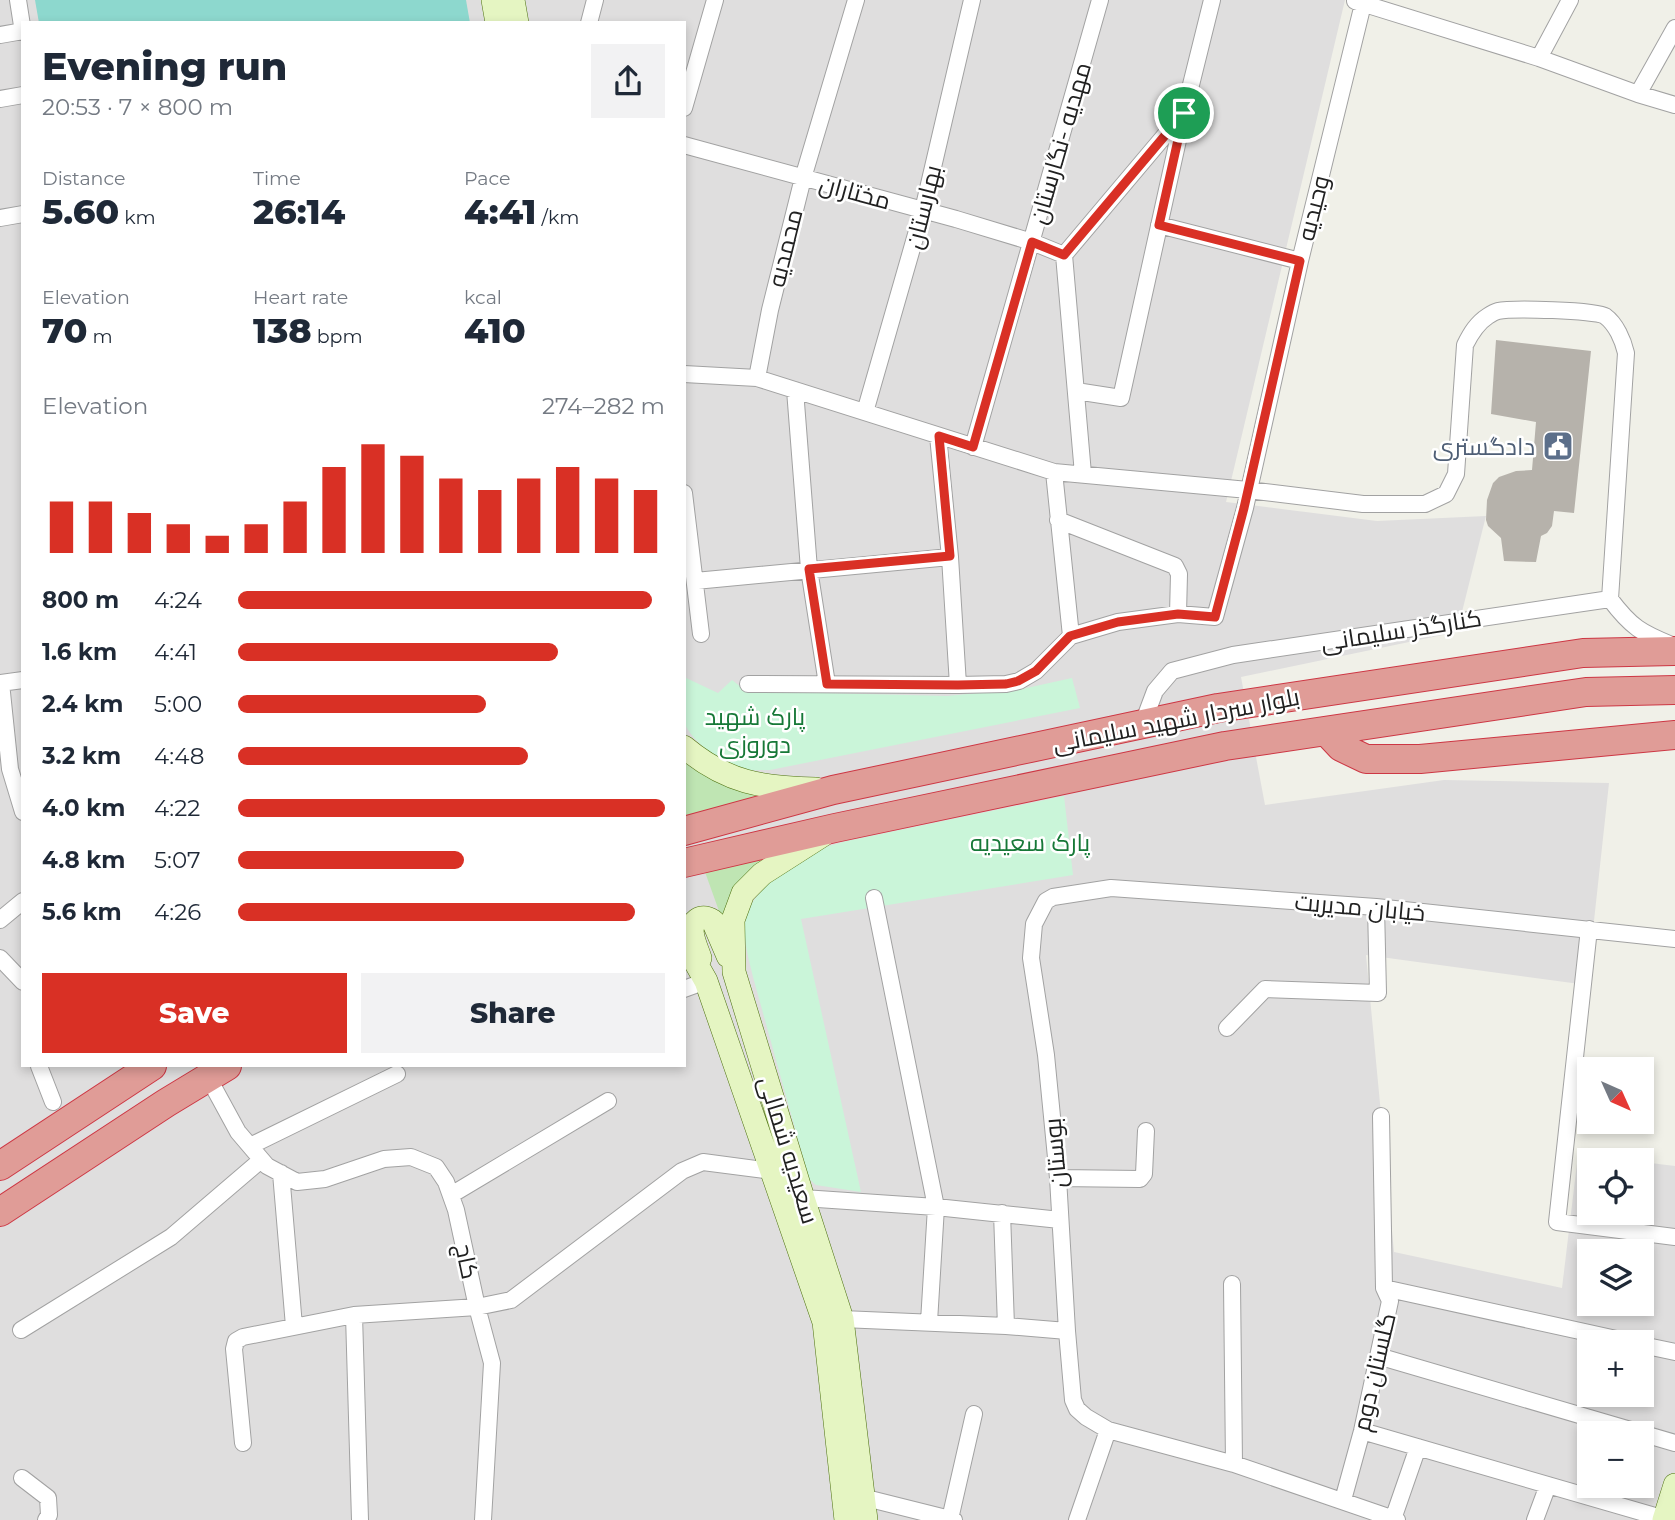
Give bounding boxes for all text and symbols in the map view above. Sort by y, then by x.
text: Evening run [42,43,287,90]
button: share [591,44,665,118]
street label: مهدیه -نگارستان [1023,59,1097,227]
pin [1154,83,1214,143]
text: 20:53 · 7 × 800 m [42,93,233,121]
icon: arrive [1165,94,1203,132]
street label: بهارستان [899,162,947,252]
text: Distance [42,167,125,190]
text: Time [253,167,301,190]
text: Pace [464,167,511,190]
street label: مختاران [816,169,894,215]
street label: وحیدیه [1291,172,1335,244]
text: 5.60 [42,190,119,233]
text: 26:14 [253,190,345,233]
text: 4:41 [464,190,537,233]
text: km [119,206,156,229]
text: /km [537,206,579,229]
street label: محمدیه [761,206,809,290]
text: Elevation [42,286,130,309]
text: Heart rate [253,286,348,309]
text: kcal [464,286,502,309]
text: 70 [42,309,87,352]
text: 138 [253,309,312,352]
text: 410 [464,309,526,352]
text: m [87,325,113,348]
text: bpm [312,325,363,348]
text: Elevation [42,392,148,420]
text: 274–282 m [542,392,665,420]
public building icon: دادگستری [1541,429,1575,463]
place label: دادگستری [1433,432,1535,461]
text: 800 m [42,586,119,614]
text: 4:24 [154,586,202,614]
street label: کنارگذر سلیمانی [1319,603,1483,657]
text: 1.6 km [42,638,117,666]
text: 4:41 [154,638,197,666]
street label: بلوار سردار شهید سلیمانی [1050,682,1302,758]
text: 2.4 km [42,690,123,718]
text: 5:00 [154,690,202,718]
park label: پارک شهید دوروزی [705,702,806,759]
text: 3.2 km [42,742,121,770]
text: 4:48 [154,742,204,770]
text: 4.0 km [42,794,125,822]
text: 4:22 [154,794,200,822]
park label: پارک سعیدیه [970,828,1091,859]
text: 4.8 km [42,846,125,874]
text: 5:07 [154,846,201,874]
street label: خیابان مدیریت [1293,887,1427,927]
text: 5.6 km [42,898,122,926]
text: 4:26 [154,898,201,926]
button: Save [42,973,347,1053]
button: Share [361,973,665,1053]
north arrow [1577,1057,1654,1134]
map controls [1577,1057,1654,1498]
street label: سعیدیه شمالی [753,1073,825,1227]
street label: بوستان [1037,1117,1073,1189]
button: locate [1577,1148,1654,1225]
button: layers [1577,1239,1654,1316]
street label: کاج [447,1240,485,1282]
street label: گلستان دوم [1346,1310,1404,1434]
button: + [1577,1330,1654,1407]
button: − [1577,1421,1654,1498]

